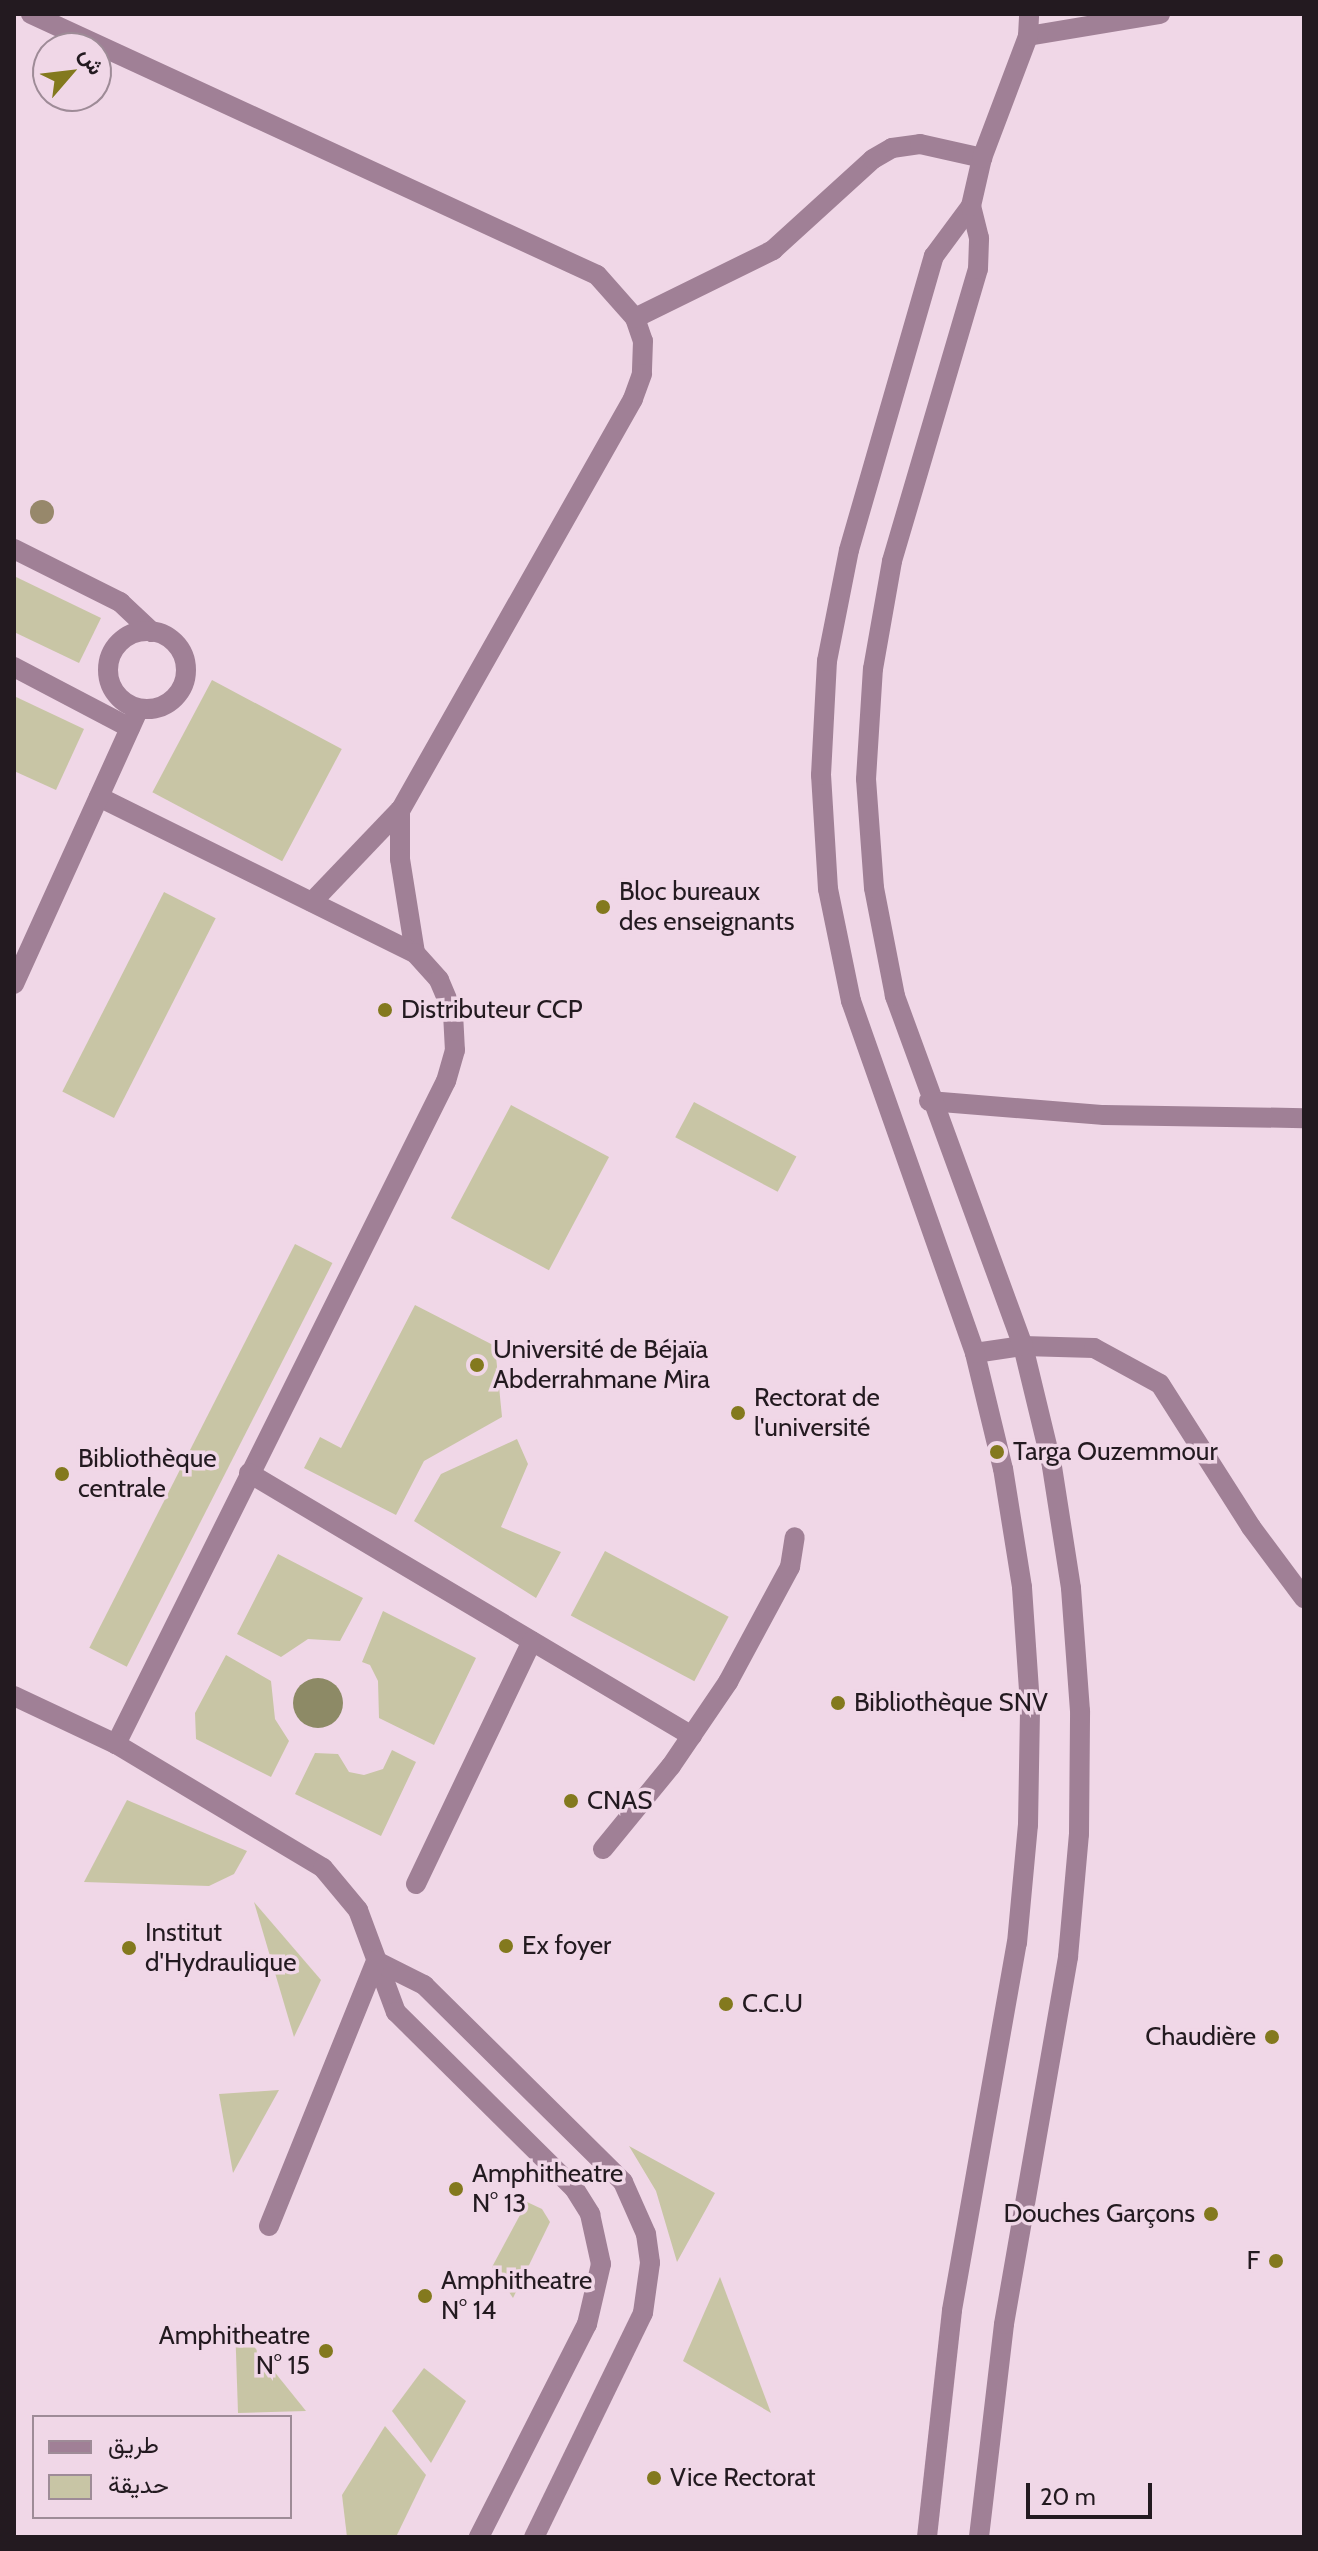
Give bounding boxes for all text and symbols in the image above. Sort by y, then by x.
north arrow [32,32,112,112]
text: ش [74,43,110,79]
place label: Bloc bureaux des enseignants [619,876,795,938]
marker: Bloc bureaux des enseignants [594,898,612,916]
place label: Distributeur CCP [401,994,583,1026]
marker: Distributeur CCP [376,1001,394,1019]
place label: Université de Béjaïa Abderrahmane Mira [493,1334,710,1396]
marker: Université de Béjaïa Abderrahmane Mira [468,1356,486,1374]
place label: Rectorat de l'université [754,1382,880,1444]
marker: Rectorat de l'université [729,1404,747,1422]
place label: Targa Ouzemmour [1013,1436,1218,1468]
place label: Bibliothèque centrale [78,1443,217,1504]
marker: Targa Ouzemmour [988,1443,1006,1461]
marker: Bibliothèque centrale [53,1465,71,1483]
place label: Bibliothèque SNV [854,1687,1048,1719]
marker: Bibliothèque SNV [829,1694,847,1712]
place label: CNAS [587,1785,653,1817]
marker: CNAS [562,1792,580,1810]
place label: Institut d'Hydraulique [145,1917,297,1978]
place label: Ex foyer [522,1930,611,1962]
marker: Ex foyer [497,1937,515,1955]
marker: Institut d'Hydraulique [120,1939,138,1957]
place label: C.C.U [742,1988,803,2020]
marker: C.C.U [717,1995,735,2013]
place label: Chaudière [1145,2021,1256,2053]
marker: Chaudière [1263,2028,1281,2046]
place label: Amphitheatre N° 13 [472,2158,623,2220]
marker: Amphitheatre N° 13 [447,2180,465,2198]
place label: Douches Garçons [1003,2198,1195,2230]
marker: Douches Garçons [1202,2205,1220,2223]
place label: F [1246,2245,1260,2277]
marker: F [1267,2252,1285,2270]
place label: Amphitheatre N° 14 [441,2265,592,2326]
marker: Amphitheatre N° 14 [416,2287,434,2305]
place label: Amphitheatre N° 15 [159,2320,310,2382]
marker: Amphitheatre N° 15 [317,2342,335,2360]
legend [32,2415,292,2519]
text: طريق [108,2430,159,2459]
place label: Vice Rectorat [670,2462,816,2494]
scale bar [1030,2467,1156,2517]
marker: Vice Rectorat [645,2469,663,2487]
text: حديقة [108,2470,169,2499]
text: 20 m [1040,2482,1096,2511]

